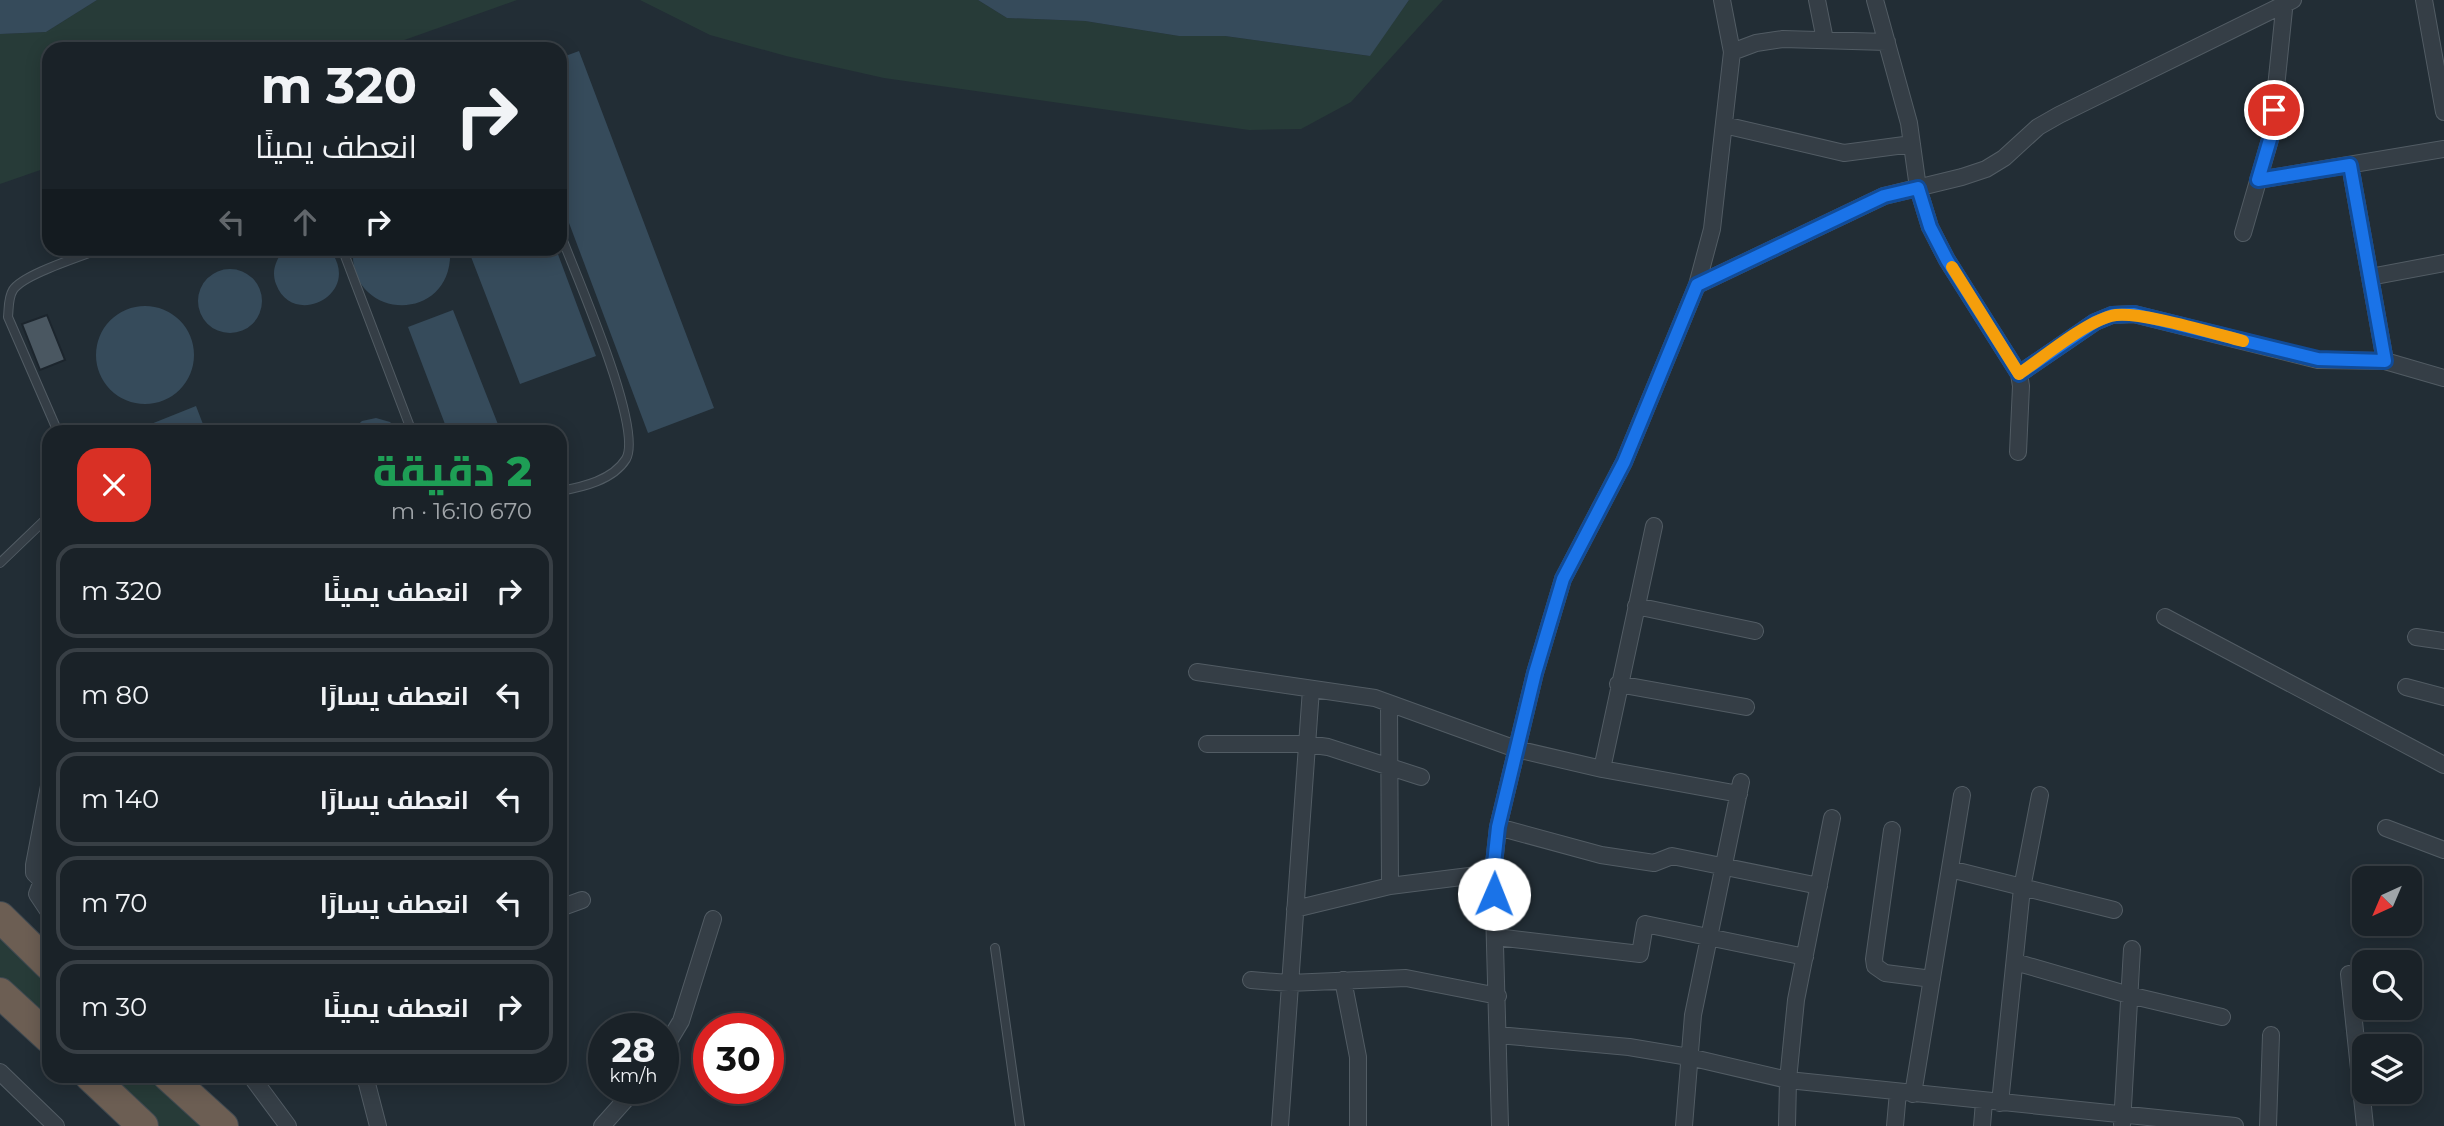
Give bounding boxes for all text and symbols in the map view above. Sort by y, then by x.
text: 320 m [261,56,417,115]
icon: right [441,70,532,161]
pin [2244,80,2304,140]
icon: arrive [2255,91,2293,129]
text: انعطف يمينًا [255,127,417,166]
icon: left [213,203,251,241]
icon: ahead [286,203,324,241]
icon: right [359,203,397,241]
text: 2 دقيقة [373,445,532,497]
button: close [77,448,151,522]
text: 670 m · 16:10 [391,497,532,525]
icon: right [490,572,528,610]
text: 320 m [81,575,162,607]
text: انعطف يمينًا [323,576,469,608]
icon: left [490,676,528,714]
text: 80 m [81,679,149,711]
text: انعطف يسارًا [320,680,469,712]
icon: left [490,780,528,818]
text: 140 m [81,783,159,815]
text: انعطف يسارًا [320,784,469,816]
position arrow [1457,857,1531,931]
north arrow [2352,866,2422,936]
map controls [2352,866,2422,1104]
icon: left [490,884,528,922]
text: 70 m [81,887,147,919]
text: انعطف يسارًا [320,888,469,920]
button: search [2352,950,2422,1020]
icon: right [490,988,528,1026]
text: 30 m [81,991,147,1023]
text: انعطف يمينًا [323,992,469,1024]
speed limit sign: 30 [693,1013,784,1104]
text: 28 [612,1028,655,1071]
button: layers [2352,1034,2422,1104]
text: km/h [609,1065,658,1087]

